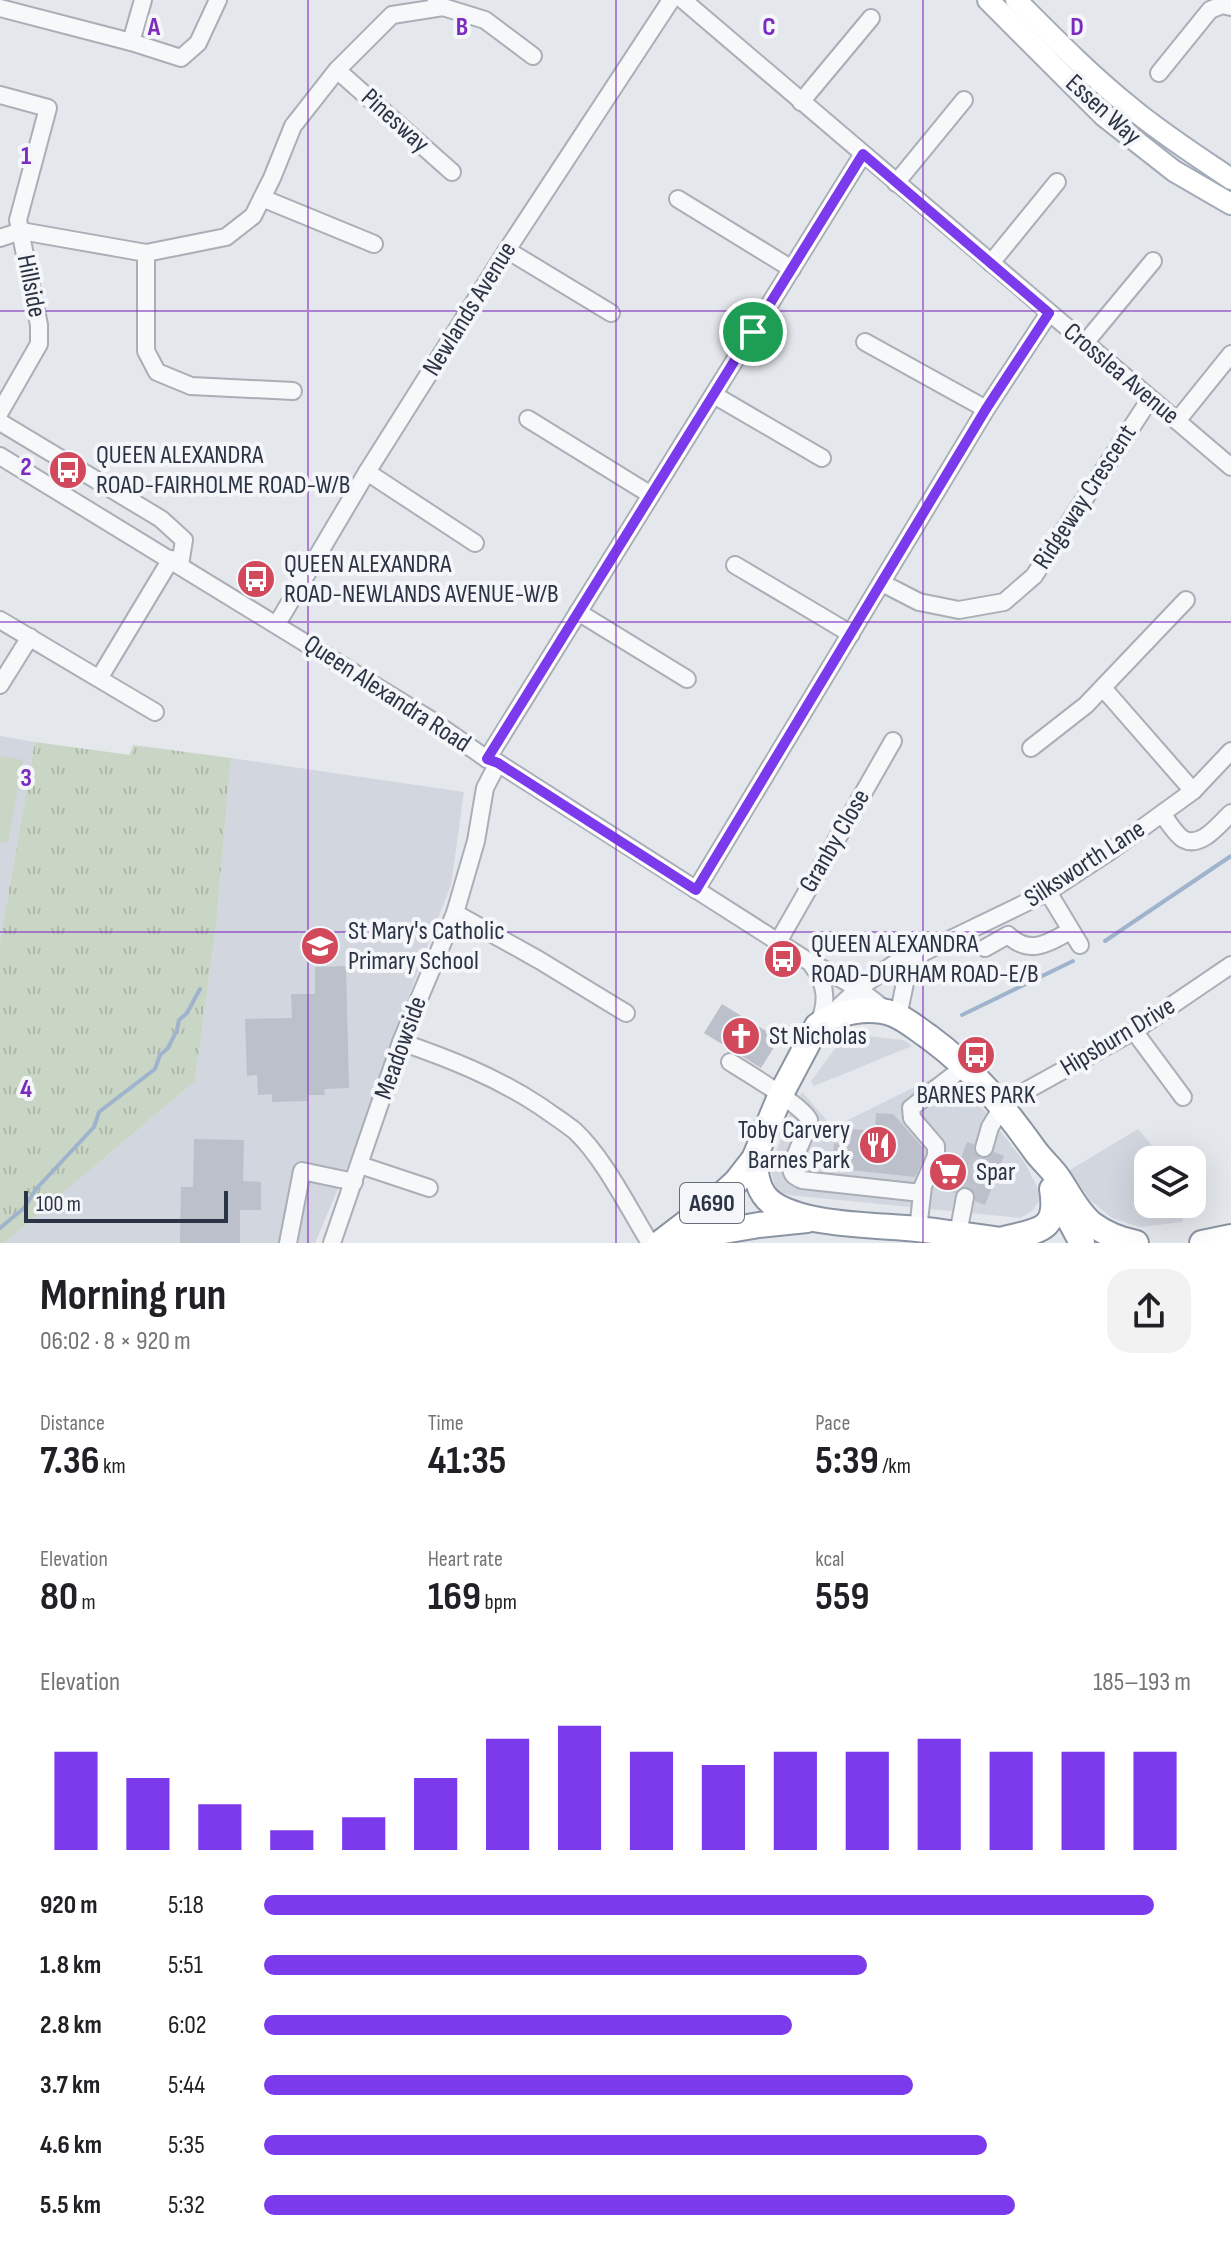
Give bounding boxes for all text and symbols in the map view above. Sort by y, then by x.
text: A [147,12,161,43]
text: B [456,12,468,43]
text: C [762,12,776,43]
text: D [1070,12,1084,43]
street label: Essen Way [1059,68,1147,152]
street label: Pinesway [355,82,435,160]
text: 1 [21,141,31,172]
street label: Newlands Avenue [417,236,523,382]
street label: Hillside [10,252,52,320]
pin [719,298,787,366]
icon: arrive [731,310,775,354]
street label: Crosslea Avenue [1057,317,1185,431]
street label: Ridgeway Crescent [1027,419,1143,575]
place label: QUEEN ALEXANDRA ROAD-FAIRHOLME ROAD-W/B [96,440,350,501]
bus stop icon: QUEEN ALEXANDRA ROAD-FAIRHOLME ROAD-W/B [47,449,89,491]
text: 2 [20,452,32,483]
place label: QUEEN ALEXANDRA ROAD-NEWLANDS AVENUE-W/B [284,549,559,610]
bus stop icon: QUEEN ALEXANDRA ROAD-NEWLANDS AVENUE-W/B [235,558,277,600]
street label: Queen Alexandra Road [298,629,476,759]
text: 3 [20,763,32,794]
street label: Granby Close [793,784,877,898]
street label: Silksworth Lane [1019,814,1151,914]
place label: St Mary's Catholic Primary School [348,916,505,977]
school or university icon: St Mary's Catholic Primary School [299,925,341,967]
place label: QUEEN ALEXANDRA ROAD-DURHAM ROAD-E/B [811,929,1038,990]
bus stop icon: QUEEN ALEXANDRA ROAD-DURHAM ROAD-E/B [762,938,804,980]
street label: Hipsburn Drive [1055,991,1181,1083]
street label: Meadowside [368,992,434,1104]
church icon: St Nicholas [720,1015,762,1057]
place label: St Nicholas [769,1021,867,1052]
bus stop icon: BARNES PARK [955,1034,997,1076]
text: 4 [20,1074,32,1105]
place label: BARNES PARK [916,1080,1036,1111]
place label: Toby Carvery Barnes Park [738,1115,850,1176]
restaurant icon: Toby Carvery Barnes Park [857,1124,899,1166]
map controls [1134,1146,1206,1218]
button: layers [1134,1146,1206,1218]
supermarket icon: Spar [927,1151,969,1193]
place label: Spar [976,1157,1016,1188]
road number: A690 [680,1183,744,1223]
scale bar [24,1187,228,1223]
text: 100 m [36,1191,81,1218]
text: Morning run [40,1269,226,1322]
button: share [1107,1269,1191,1353]
text: 06:02 · 8 × 920 m [40,1326,191,1357]
text: Distance [40,1410,105,1437]
text: Time [428,1410,464,1437]
text: Pace [815,1410,850,1437]
text: 7.36 [40,1437,100,1485]
text: 41:35 [428,1437,506,1485]
text: 5:39 [815,1437,879,1485]
text: km [100,1453,126,1480]
text: /km [879,1453,911,1480]
text: Elevation [40,1546,108,1573]
text: Heart rate [428,1546,503,1573]
text: kcal [815,1546,844,1573]
text: 80 [40,1573,78,1621]
text: 169 [428,1573,481,1621]
text: 559 [815,1573,869,1621]
text: m [78,1589,96,1616]
text: bpm [481,1589,517,1616]
text: Elevation [40,1667,120,1698]
text: 185–193 m [1093,1667,1191,1698]
text: 920 m [40,1890,97,1921]
text: 5:18 [168,1890,204,1921]
text: 1.8 km [40,1950,101,1981]
text: 5:51 [168,1950,203,1981]
text: 2.8 km [40,2010,102,2041]
text: 6:02 [168,2010,207,2041]
text: 3.7 km [40,2070,100,2101]
text: 5:44 [168,2070,205,2101]
text: 4.6 km [40,2130,102,2161]
text: 5:35 [168,2130,205,2161]
text: 5.5 km [40,2190,101,2221]
text: 5:32 [168,2190,205,2221]

